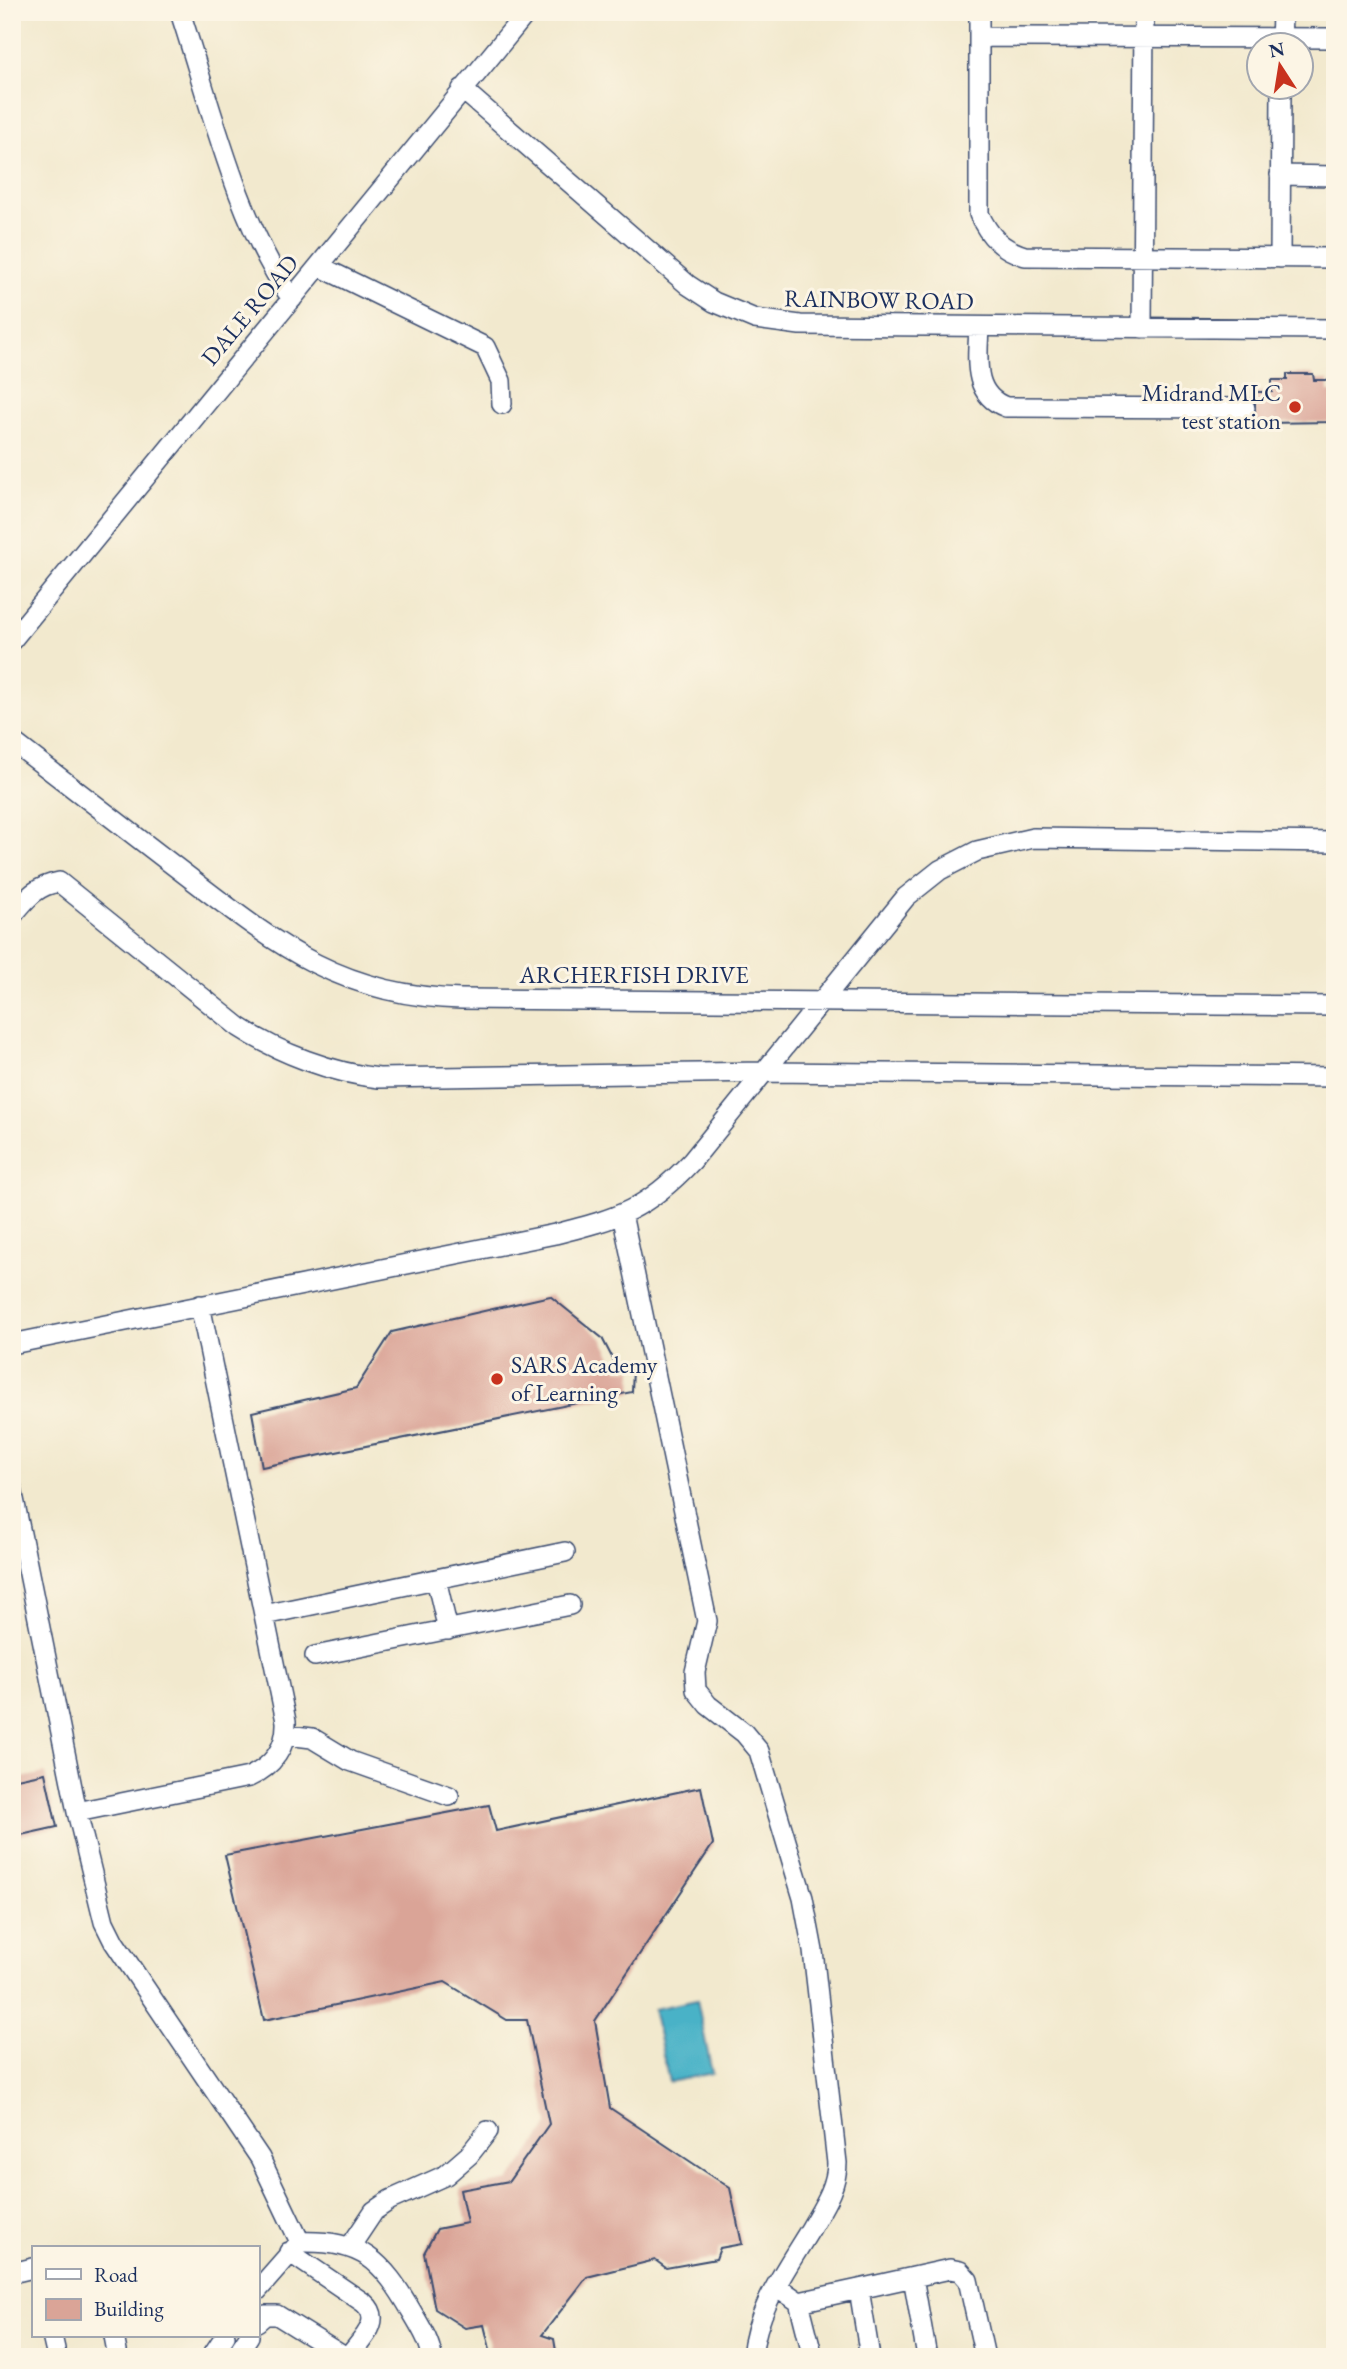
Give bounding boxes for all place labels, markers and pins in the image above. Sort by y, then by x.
place label: Midrand MLC test station [1141,377,1281,436]
marker: Midrand MLC test station [1287,399,1303,415]
place label: SARS Academy of Learning [511,1349,658,1408]
marker: SARS Academy of Learning [489,1371,505,1387]

